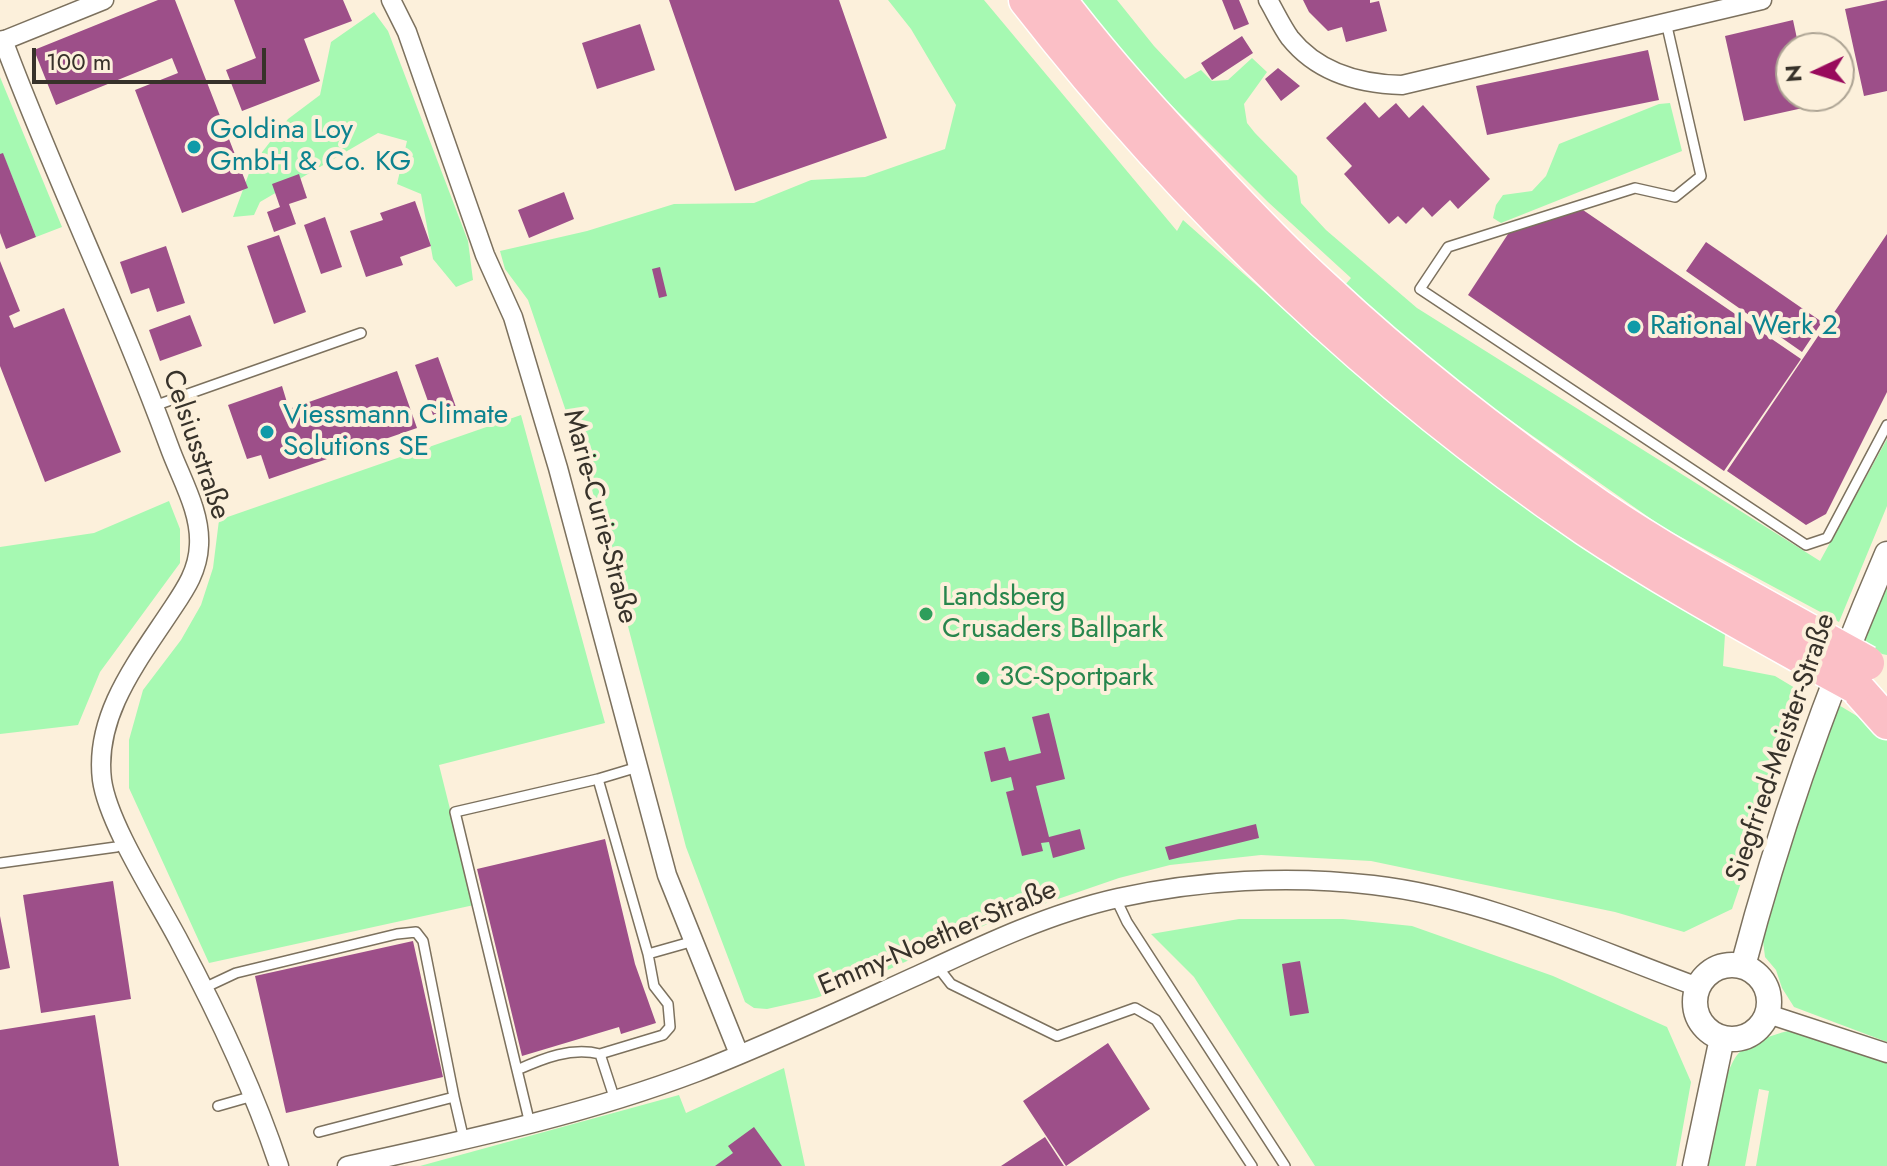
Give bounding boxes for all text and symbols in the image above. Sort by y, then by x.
scale bar [36,32,270,82]
north arrow [1775,32,1855,112]
text: 100 m [46,44,112,79]
text: N [1776,64,1810,83]
place label: Goldina Loy GmbH & Co. KG [210,114,411,180]
marker: Goldina Loy GmbH & Co. KG [185,138,203,156]
place label: Rational Werk 2 [1650,310,1838,344]
marker: Rational Werk 2 [1625,318,1643,336]
street label: Celsiusstraße [154,366,236,524]
place label: Viessmann Climate Solutions SE [283,399,508,465]
street label: Marie-Curie-Straße [554,407,644,627]
marker: Viessmann Climate Solutions SE [258,423,276,441]
place label: Landsberg Crusaders Ballpark [942,581,1163,647]
marker: Landsberg Crusaders Ballpark [917,605,935,623]
street label: Siegfried-Meister-Straße [1720,609,1844,887]
place label: 3C-Sportpark [999,661,1154,695]
marker: 3C-Sportpark [974,669,992,687]
street label: Emmy-Noether-Straße [814,874,1062,1004]

